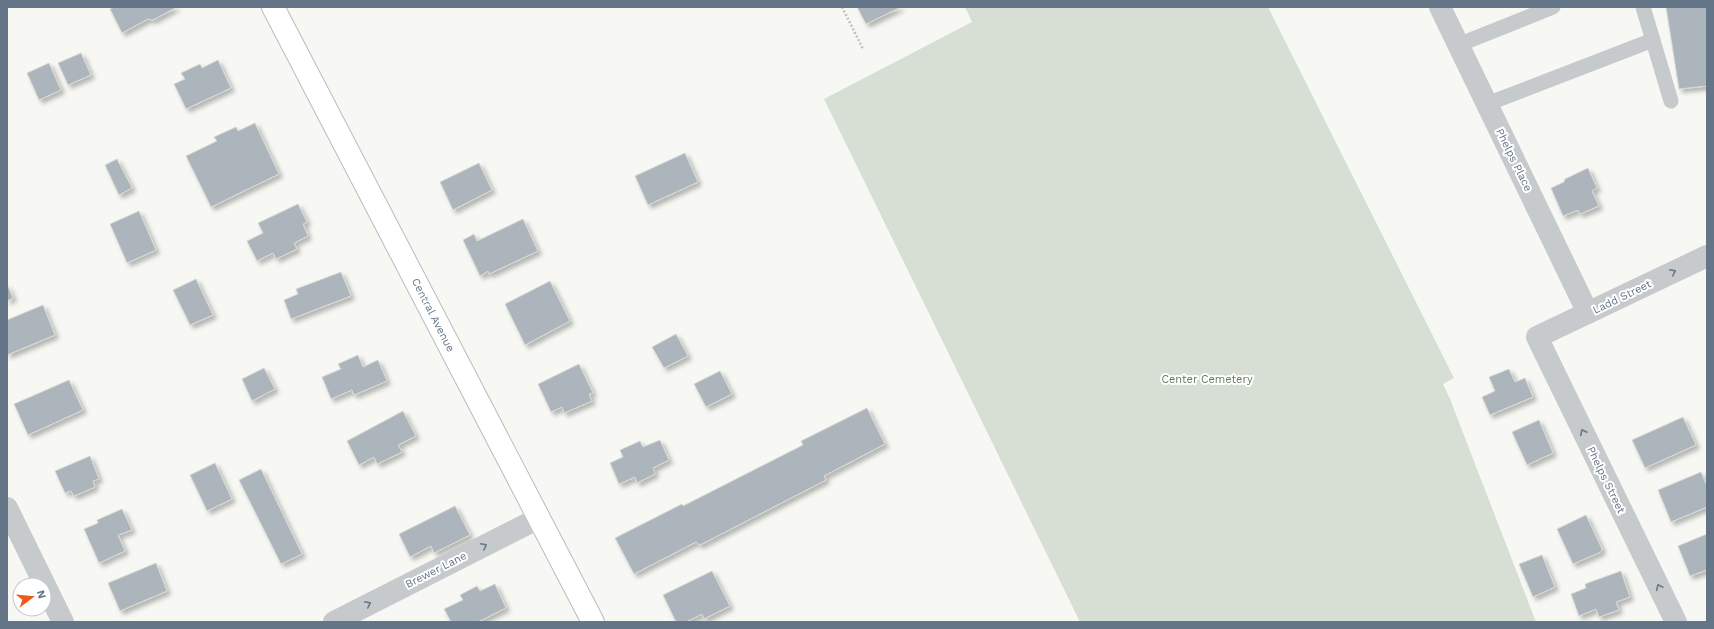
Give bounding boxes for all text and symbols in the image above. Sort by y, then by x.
street label: Phelps Place [1493,126,1535,194]
one-way arrow [1669,269,1676,277]
street label: Central Avenue [409,276,457,354]
street label: Ladd Street [1591,277,1654,317]
park label: Center Cemetery [1161,373,1253,386]
one-way arrow [1580,429,1588,437]
street label: Phelps Street [1584,444,1628,516]
one-way arrow [480,543,488,550]
street label: Brewer Lane [403,549,469,591]
north arrow [12,577,52,617]
one-way arrow [1656,584,1664,591]
text: N [34,589,49,600]
one-way arrow [364,602,372,609]

